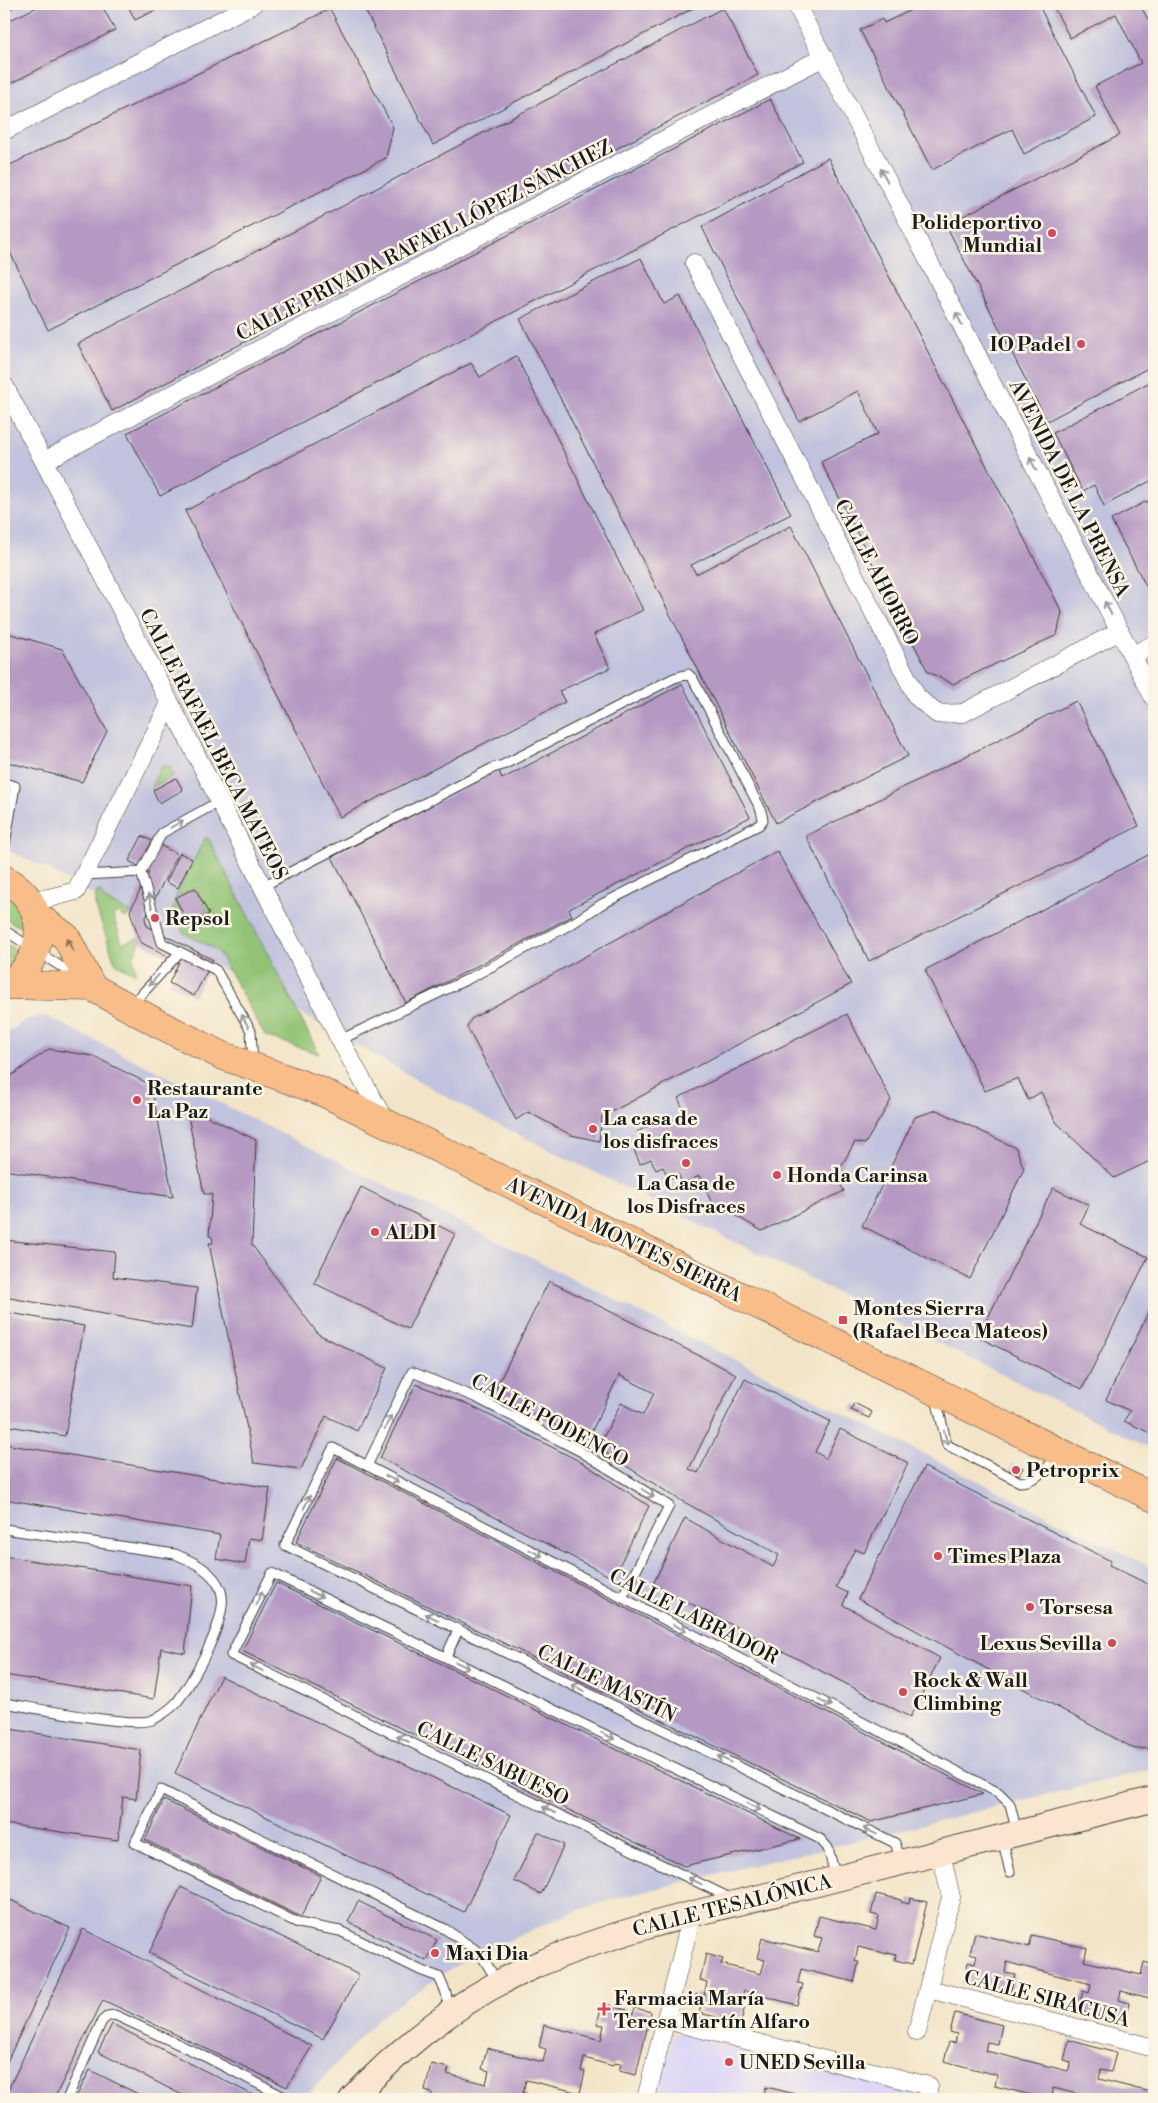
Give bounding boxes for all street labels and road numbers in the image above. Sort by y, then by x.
street label: CALLE PRIVADA RAFAEL LÓPEZ SÁNCHEZ [232,134,617,348]
street label: AVENIDA DE LA PRENSA [1002,375,1135,603]
street label: CALLE AHORRO [828,495,923,650]
street label: CALLE RAFAEL BECA MATEOS [133,605,292,885]
street label: AVENIDA MONTES SIERRA [500,1172,747,1309]
street label: CALLE PODENCO [466,1369,632,1473]
street label: CALLE LABRADOR [605,1564,783,1671]
street label: CALLE MASTÍN [533,1639,681,1729]
street label: CALLE SABUESO [412,1717,573,1812]
street label: CALLE TESALÓNICA [630,1868,836,1943]
street label: CALLE SIRACUSA [961,1965,1134,2034]

